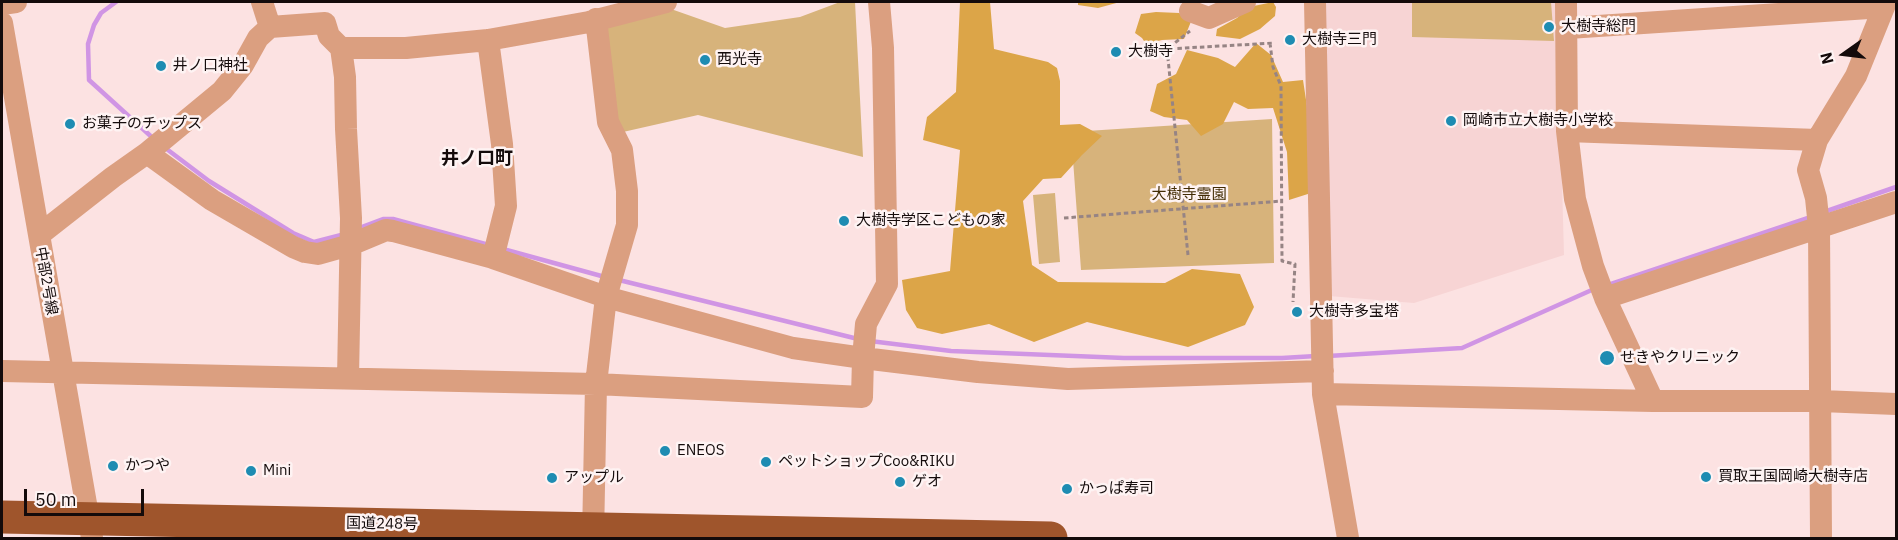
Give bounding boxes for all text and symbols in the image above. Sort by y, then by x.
place label: 大樹寺総門 [1561,18,1636,36]
marker: 大樹寺総門 [1542,20,1556,34]
north arrow [1814,24,1874,84]
place label: 大樹寺三門 [1302,31,1377,49]
marker: 大樹寺三門 [1283,33,1297,47]
place label: 大樹寺 [1128,43,1173,61]
marker: 大樹寺 [1109,45,1123,59]
text: N [1815,50,1838,66]
place label: 西光寺 [717,51,762,69]
marker: 西光寺 [698,53,712,67]
place label: 井ノ口神社 [173,57,248,75]
marker: 井ノ口神社 [154,59,168,73]
place label: 岡崎市立大樹寺小学校 [1463,112,1613,130]
marker: 岡崎市立大樹寺小学校 [1444,114,1458,128]
place label: お菓子のチップス [82,115,202,133]
marker: お菓子のチップス [63,117,77,131]
district label: 井ノ口町 [441,148,513,170]
park label: 大樹寺霊園 [1152,186,1226,204]
place label: 大樹寺学区こどもの家 [856,212,1006,230]
marker: 大樹寺学区こどもの家 [837,214,851,228]
street label: 中部2号線 [31,245,61,317]
place label: 大樹寺多宝塔 [1309,303,1399,321]
marker: 大樹寺多宝塔 [1290,305,1304,319]
marker: せきやクリニック [1598,349,1616,367]
place label: せきやクリニック [1620,349,1740,367]
place label: ENEOS [677,442,724,460]
marker: ENEOS [658,444,672,458]
place label: ペットショップCoo&RIKU [778,453,955,471]
marker: ペットショップCoo&RIKU [759,455,773,469]
place label: かつや [125,457,170,475]
marker: かつや [106,459,120,473]
place label: Mini [263,462,291,480]
marker: Mini [244,464,258,478]
place label: 買取王国岡崎大樹寺店 [1718,468,1868,486]
place label: アップル [564,469,624,487]
marker: 買取王国岡崎大樹寺店 [1699,470,1713,484]
marker: アップル [545,471,559,485]
place label: ゲオ [912,473,942,491]
marker: ゲオ [893,475,907,489]
scale bar [27,477,147,515]
place label: かっぱ寿司 [1079,480,1154,498]
marker: かっぱ寿司 [1060,482,1074,496]
text: 50 m [35,488,77,511]
street label: 国道248号 [346,514,418,534]

